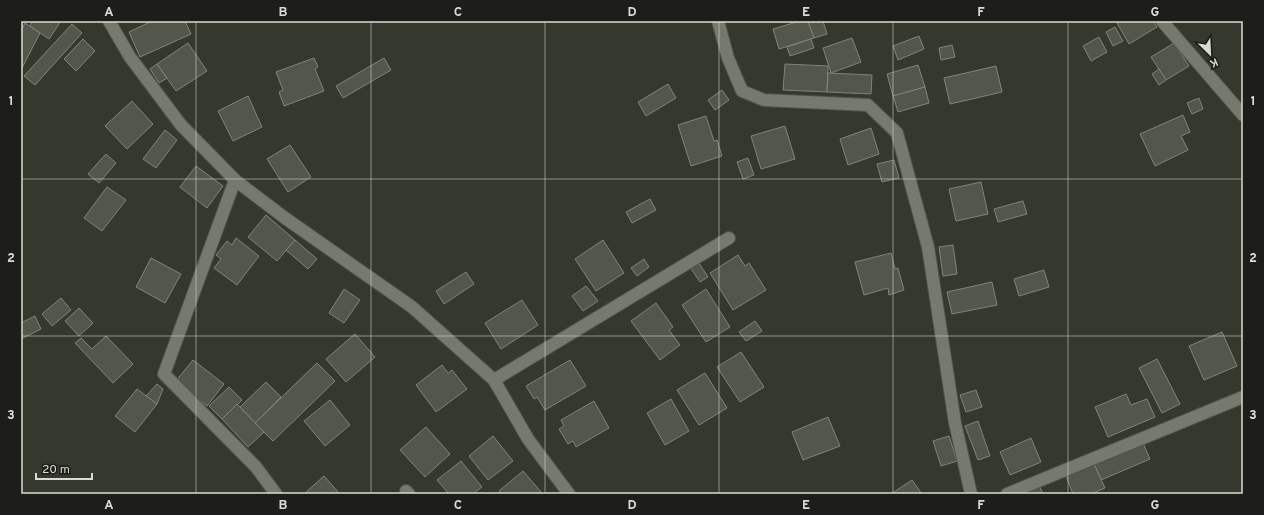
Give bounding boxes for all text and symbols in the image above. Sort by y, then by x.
text: A [104,5,114,21]
text: B [279,5,288,21]
text: C [454,5,462,21]
text: D [627,5,637,21]
text: E [802,5,810,21]
text: F [977,5,985,21]
text: G [1151,5,1160,21]
north arrow [1190,34,1230,74]
text: K [1207,54,1220,70]
text: 1 [8,94,14,110]
text: 1 [1250,94,1256,110]
text: 2 [7,251,15,267]
text: 2 [1249,251,1257,267]
text: 3 [7,408,15,424]
text: 3 [1249,408,1257,424]
scale bar [36,455,92,481]
text: 20 m [42,462,70,478]
text: A [104,498,114,514]
text: B [279,498,288,514]
text: C [454,498,462,514]
text: D [627,498,637,514]
text: E [802,498,810,514]
text: F [977,498,985,514]
text: G [1151,498,1160,514]

